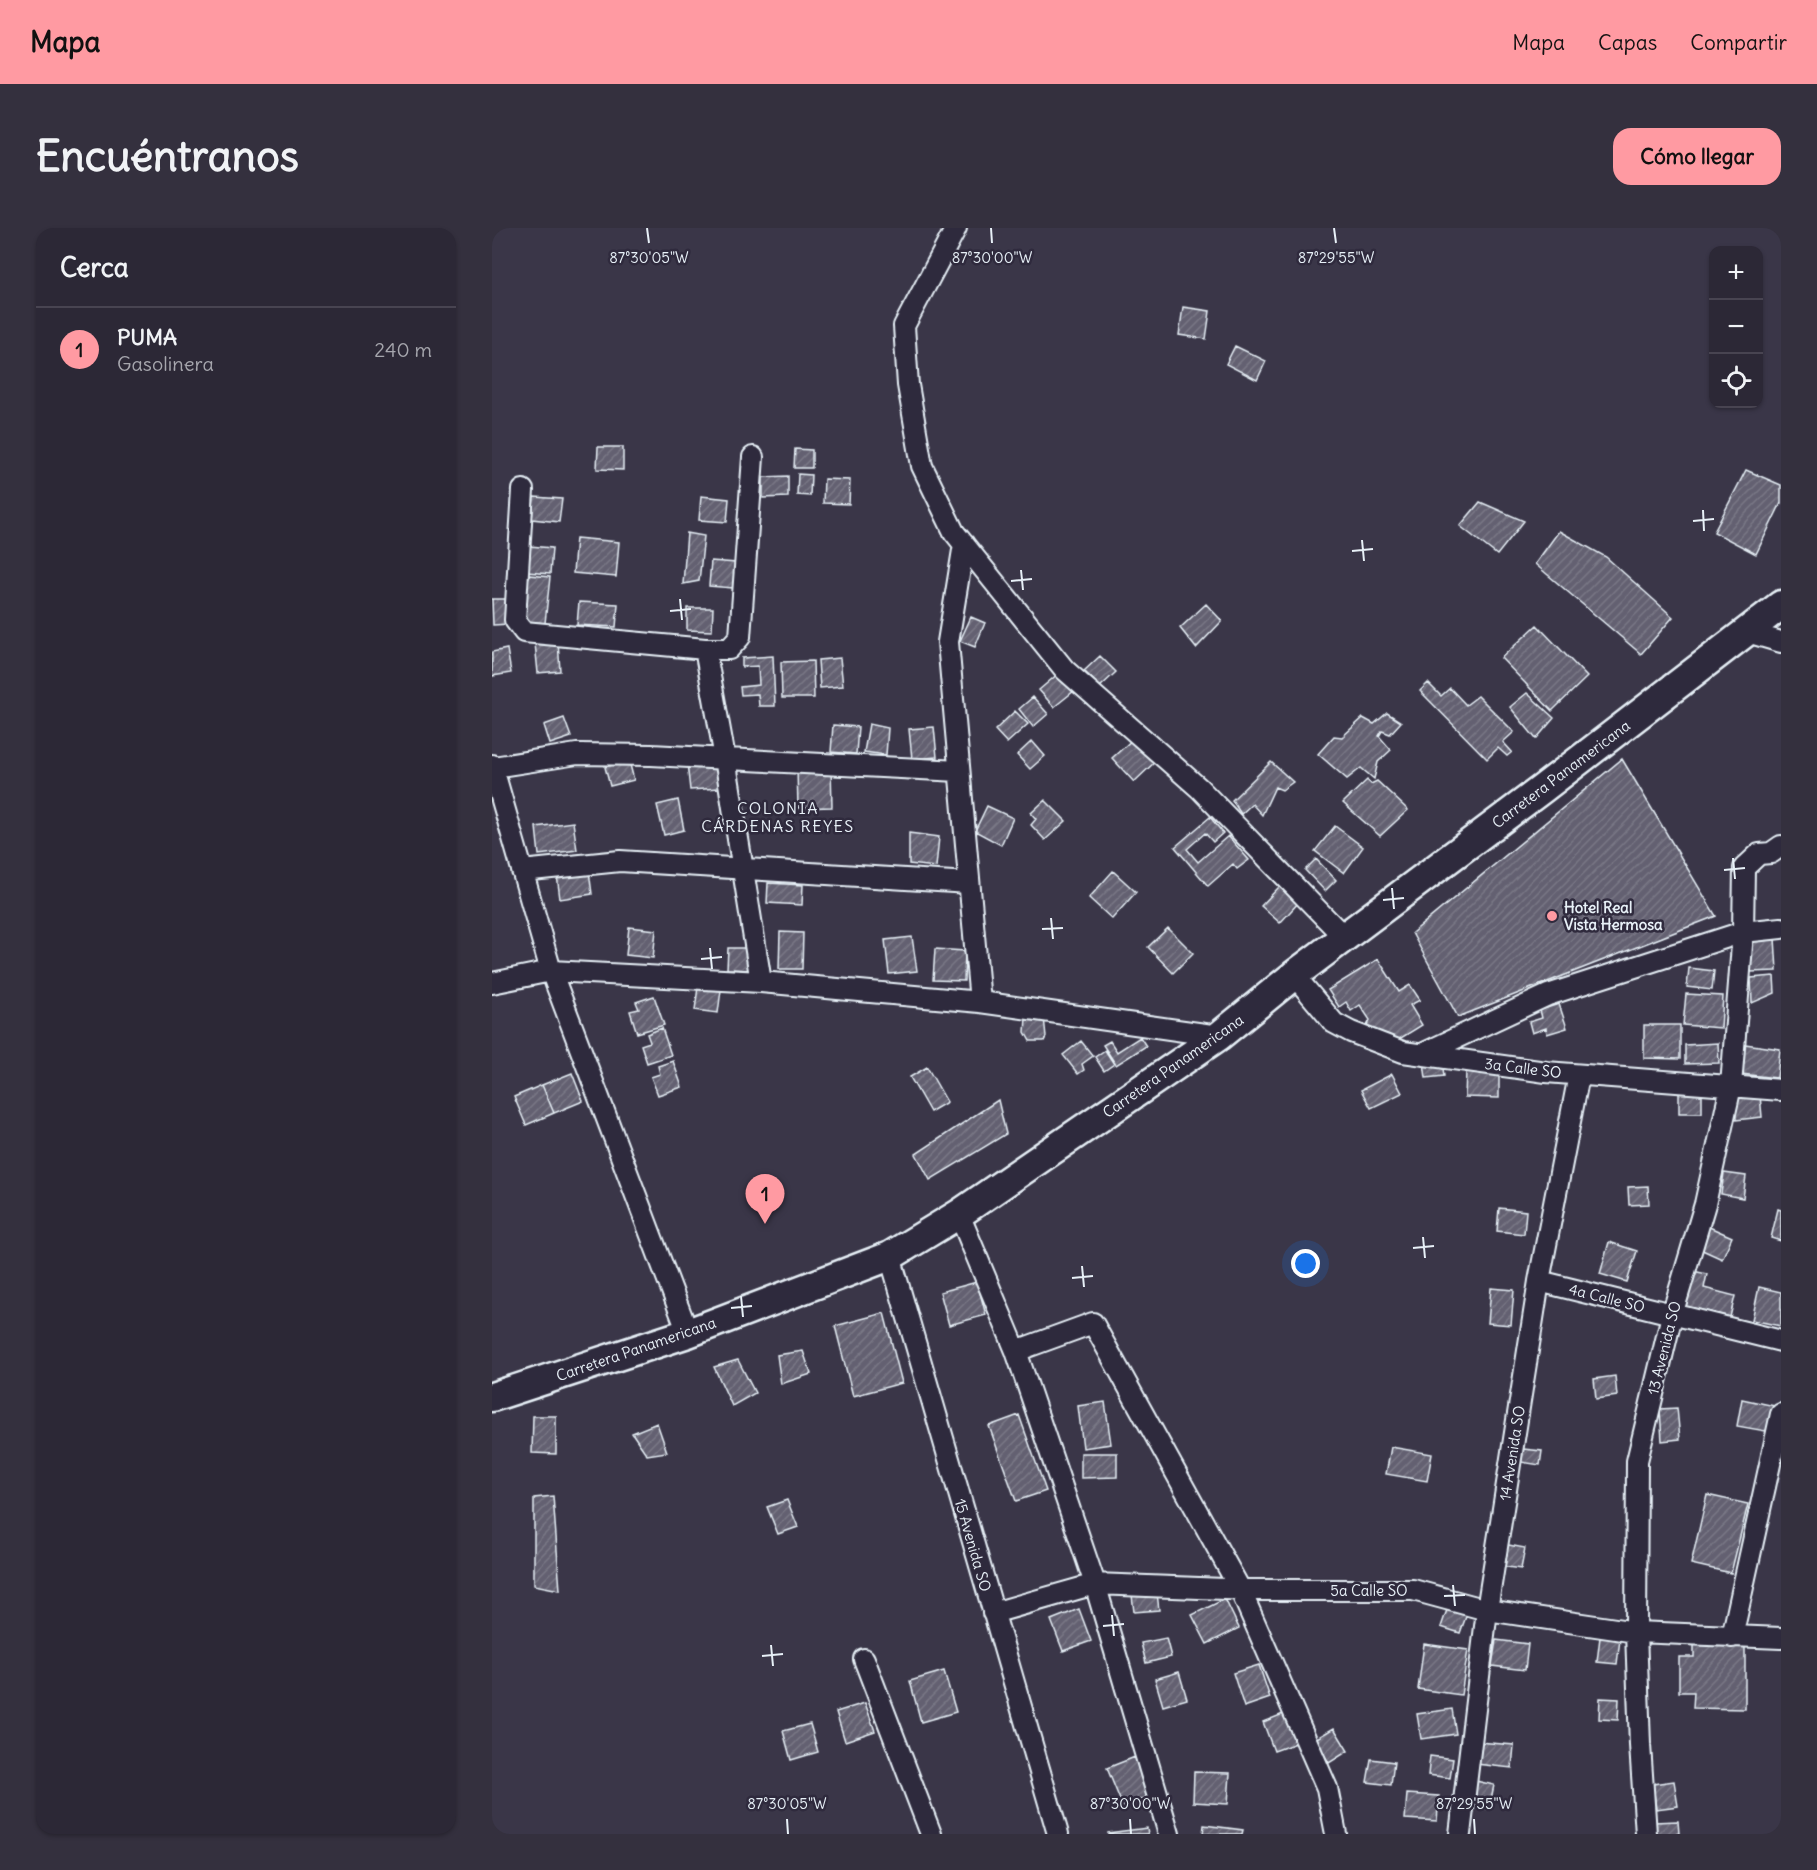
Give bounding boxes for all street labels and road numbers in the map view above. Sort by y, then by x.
street label: Carretera Panamericana [1488,716,1634,832]
street label: Carretera Panamericana [1099,1010,1248,1122]
street label: 3a Calle SO [1483,1054,1563,1082]
street label: 4a Calle SO [1567,1279,1647,1317]
street label: 13 Avenida SO [1643,1299,1685,1397]
street label: Carretera Panamericana [554,1313,719,1385]
street label: 14 Avenida SO [1495,1404,1529,1502]
street label: 15 Avenida SO [951,1496,995,1594]
street label: 5a Calle SO [1330,1581,1408,1600]

